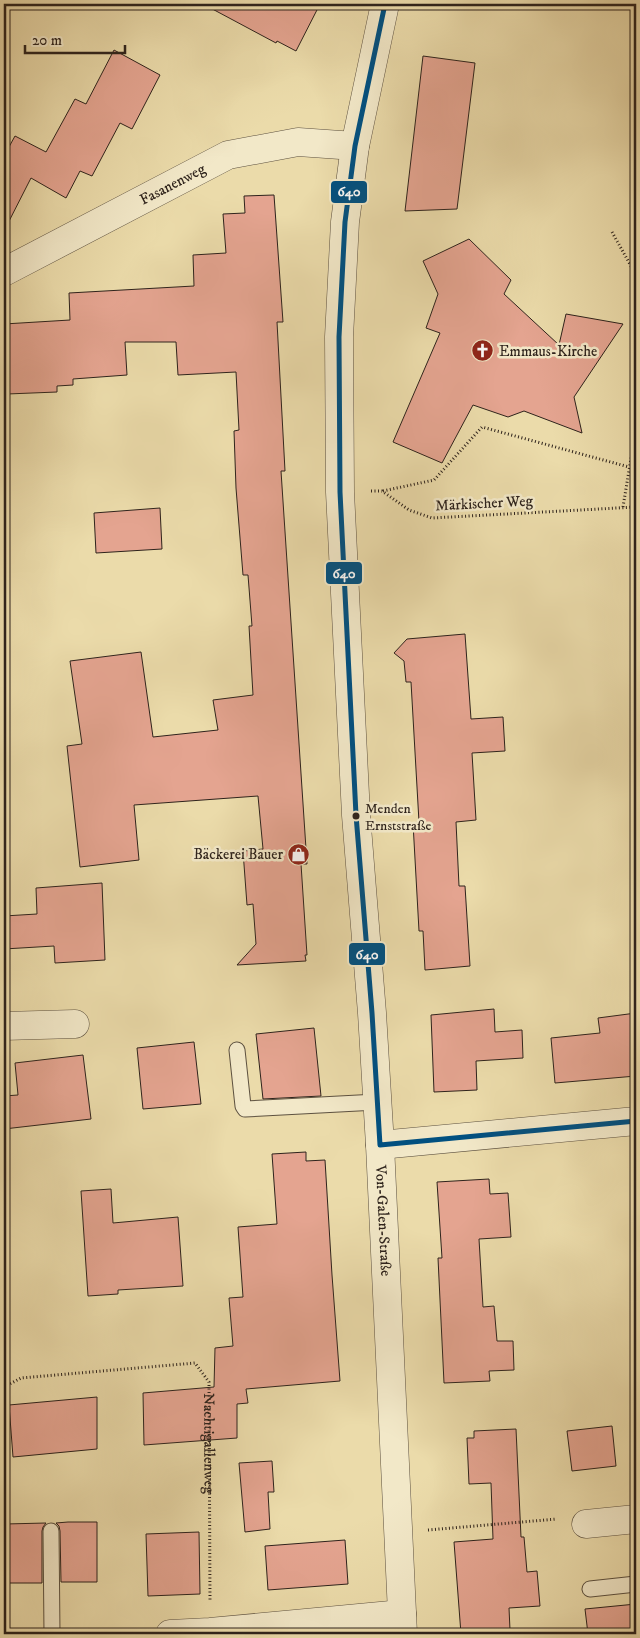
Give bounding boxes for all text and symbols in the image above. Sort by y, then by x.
scale bar [25,22,125,54]
text: 20 m [32,31,62,50]
street label: Fasanenweg [137,159,209,209]
line badge: 640 [330,180,368,204]
text: 640 [338,183,361,201]
church icon: Emmaus-Kirche [471,339,495,363]
place label: Emmaus-Kirche [499,342,597,361]
street label: Märkischer Weg [435,491,534,516]
line badge: 640 [325,561,363,585]
text: 640 [333,565,356,583]
place label: Menden Ernststraße [365,800,431,835]
marker: Menden Ernststraße [351,811,361,821]
shop icon: Bäckerei Bauer [287,842,311,866]
place label: Bäckerei Bauer [193,845,283,864]
line badge: 640 [348,942,386,966]
text: 640 [356,946,379,964]
street label: Von-Galen-Straße [371,1164,395,1277]
street label: Nachtigallenweg [199,1393,219,1495]

